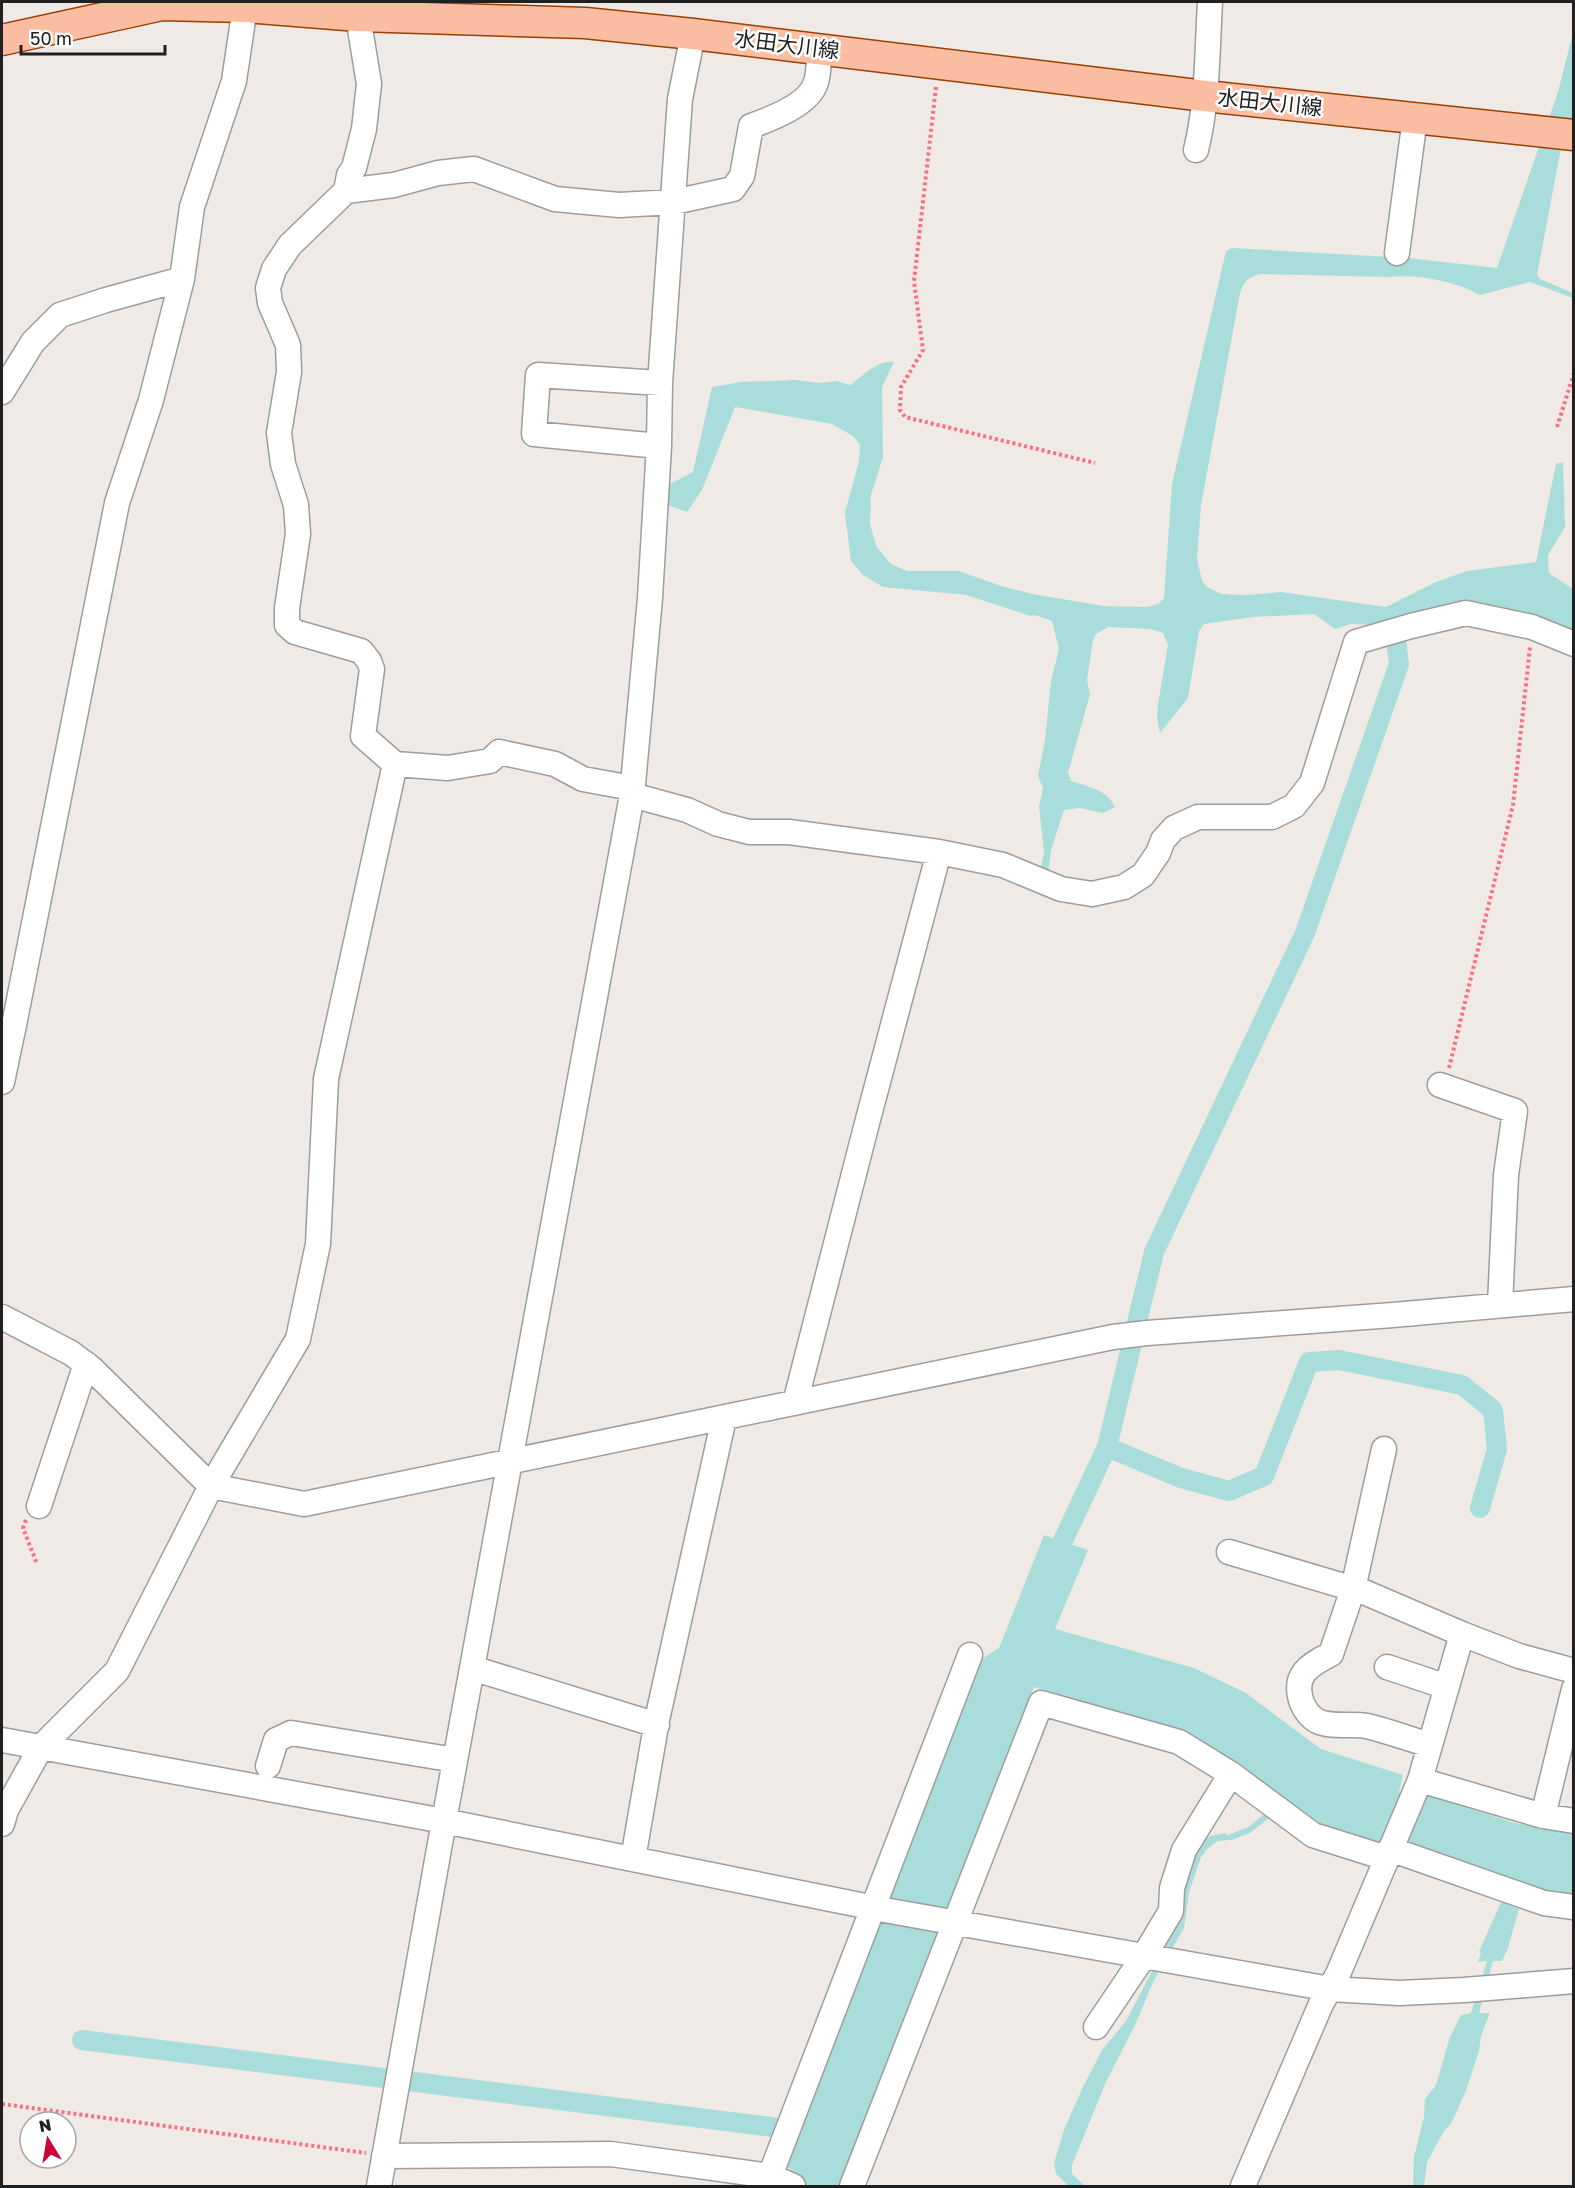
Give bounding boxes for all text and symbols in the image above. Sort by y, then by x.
scale bar [21,18,165,56]
street label: 水田大川線 [733,25,841,63]
text: 50 m [30,27,72,49]
street label: 水田大川線 [1217,84,1324,120]
north arrow [18,2110,78,2170]
text: N [37,2114,53,2136]

